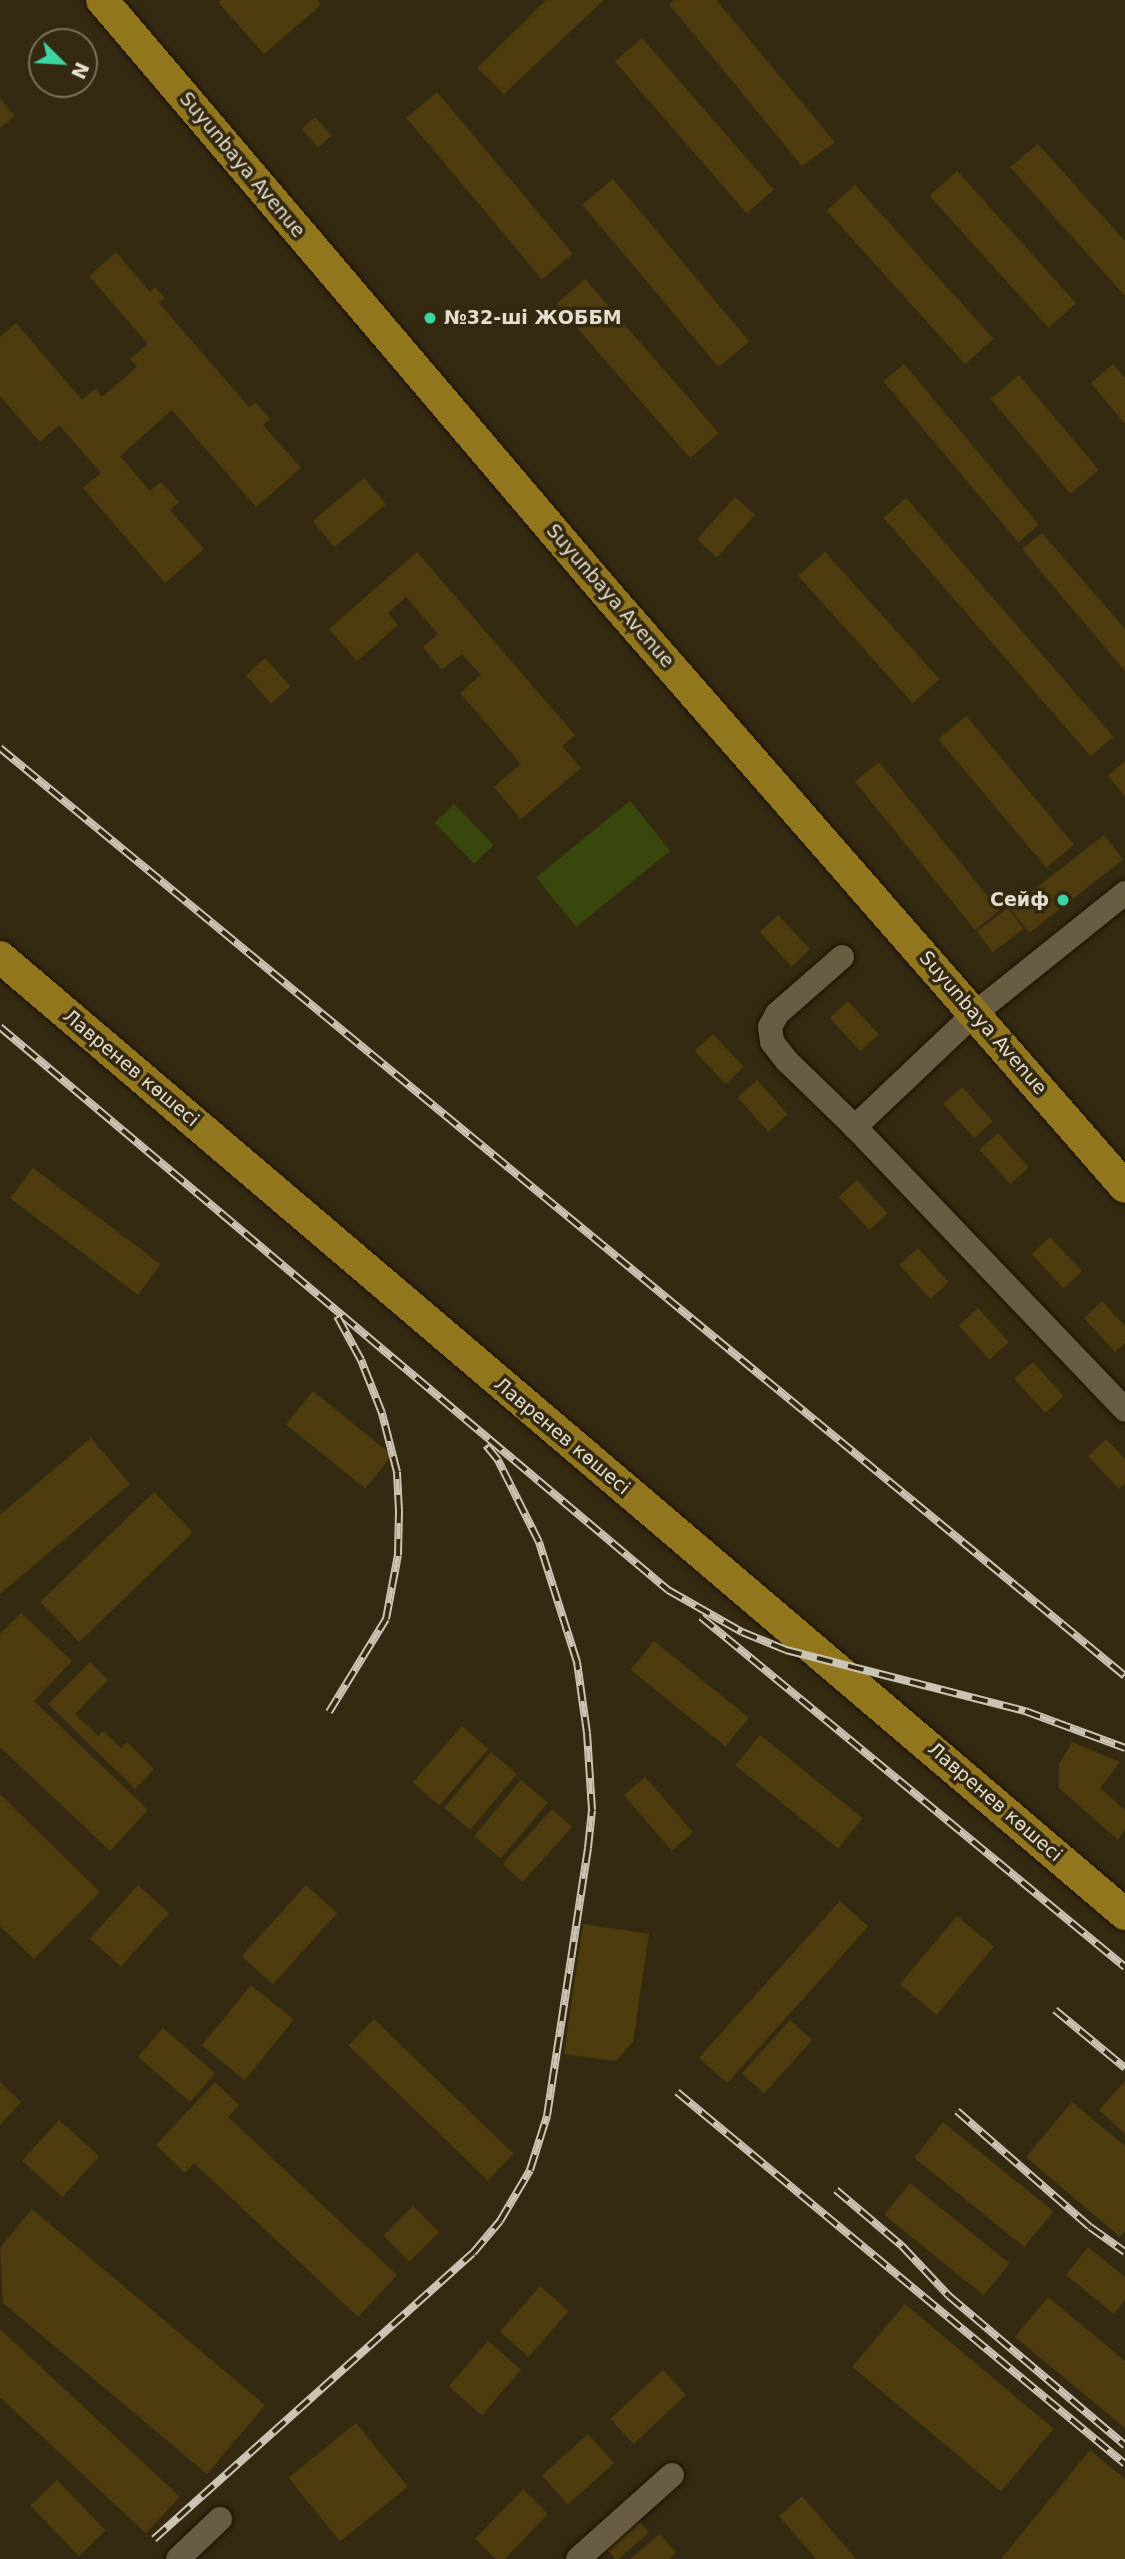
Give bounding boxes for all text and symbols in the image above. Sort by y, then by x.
north arrow [28,28,98,98]
text: N [67,59,94,82]
street label: Suyunbaya Avenue [175,88,309,242]
place label: №32-ші ЖОББМ [444,307,622,329]
marker: №32-ші ЖОББМ [422,310,438,326]
street label: Suyunbaya Avenue [541,520,679,672]
place label: Сейф [990,889,1049,911]
marker: Сейф [1055,892,1071,908]
street label: Suyunbaya Avenue [914,947,1052,1099]
street label: Лавренев көшесі [59,1005,203,1131]
street label: Лавренев көшесі [490,1373,634,1499]
street label: Лавренев көшесі [923,1738,1067,1866]

